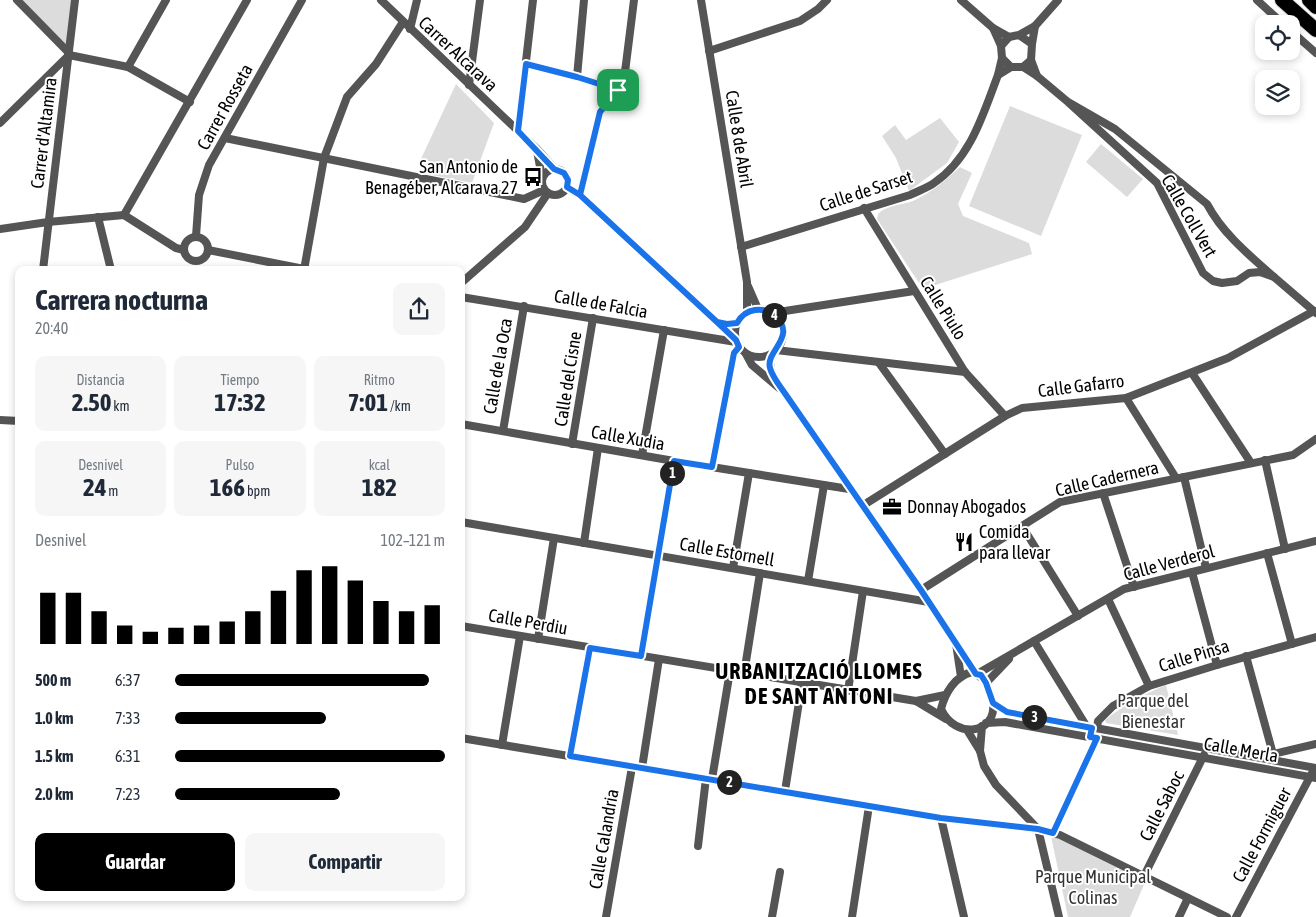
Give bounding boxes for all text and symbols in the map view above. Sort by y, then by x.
street label: Carrer Alcarava [414,12,502,96]
map controls [1255,15,1300,115]
button: locate [1255,15,1300,60]
street label: Carrer Rosseta [192,60,257,153]
pin [597,69,639,111]
button: layers [1255,70,1300,115]
street label: Carrer d'Altamira [26,76,61,190]
icon: arrive [604,76,632,104]
street label: Calle 8 de Abril [721,89,758,189]
place label: San Antonio de Benagéber, Alcarava 27 [365,156,518,198]
bus stop icon: San Antonio de Benagéber, Alcarava 27 [522,166,544,188]
street label: Calle de Sarset [817,166,915,215]
street label: Calle Coll Vert [1157,171,1221,261]
street label: Calle Piulo [916,272,971,343]
button: share [393,283,445,335]
text: Carrera nocturna [35,284,208,316]
street label: Calle de Falcia [553,285,650,322]
pin: 4 [762,302,786,328]
text: 4 [771,307,778,323]
street label: Calle de la Oca [479,316,516,415]
text: 20:40 [35,319,68,337]
street label: Calle del Cisne [550,330,585,428]
street label: Calle Gafarro [1037,370,1125,401]
text: Distancia [77,372,125,388]
text: Tiempo [221,372,259,388]
text: Ritmo [364,372,395,388]
text: 2.50 [72,388,111,416]
text: 17:32 [214,388,266,416]
text: 7:01 [348,388,388,416]
text: km [111,398,130,414]
text: /km [388,398,411,414]
street label: Calle Xudia [590,421,667,454]
street label: Calle Cadernera [1053,456,1160,501]
text: Desnivel [78,457,123,473]
text: Pulso [226,457,254,473]
text: kcal [369,457,390,473]
pin: 1 [660,460,684,486]
text: 1 [669,465,676,481]
text: 24 [83,473,106,501]
text: 166 [210,473,245,501]
text: 182 [362,473,397,501]
text: m [106,483,118,499]
text: bpm [245,483,270,499]
office icon: Donnay Abogados [881,496,903,518]
place label: Donnay Abogados [907,496,1026,517]
place label: Comida para llevar [979,521,1051,563]
text: Desnivel [35,531,86,549]
text: 102–121 m [381,531,445,549]
restaurant icon: Comida para llevar [953,531,975,553]
street label: Calle Estornell [678,533,776,570]
street label: Calle Verderol [1121,540,1217,585]
street label: Calle Perdiu [487,604,569,639]
street label: Calle Pinsa [1156,635,1232,676]
district label: URBANITZACIÓ LLOMES DE SANT ANTONI [715,658,923,709]
text: 500 m [35,671,71,689]
text: 6:37 [115,671,140,689]
park label: Parque del Bienestar [1117,690,1189,732]
pin: 3 [1022,704,1046,730]
text: 1.0 km [35,709,74,727]
text: 7:33 [115,709,140,727]
text: 3 [1031,709,1038,725]
street label: Calle Merla [1202,733,1280,766]
text: 1.5 km [35,747,74,765]
text: 6:31 [115,747,140,765]
street label: Calle Saboc [1135,767,1188,844]
pin: 2 [716,770,742,794]
text: 2 [726,774,733,790]
street label: Calle Formiguer [1228,783,1296,886]
text: 2.0 km [35,785,74,803]
text: 7:23 [115,785,140,803]
street label: Calle Calandria [584,787,623,891]
button: Guardar [35,833,235,891]
button: Compartir [245,833,445,891]
park label: Parque Municipal Colinas [1035,866,1151,908]

